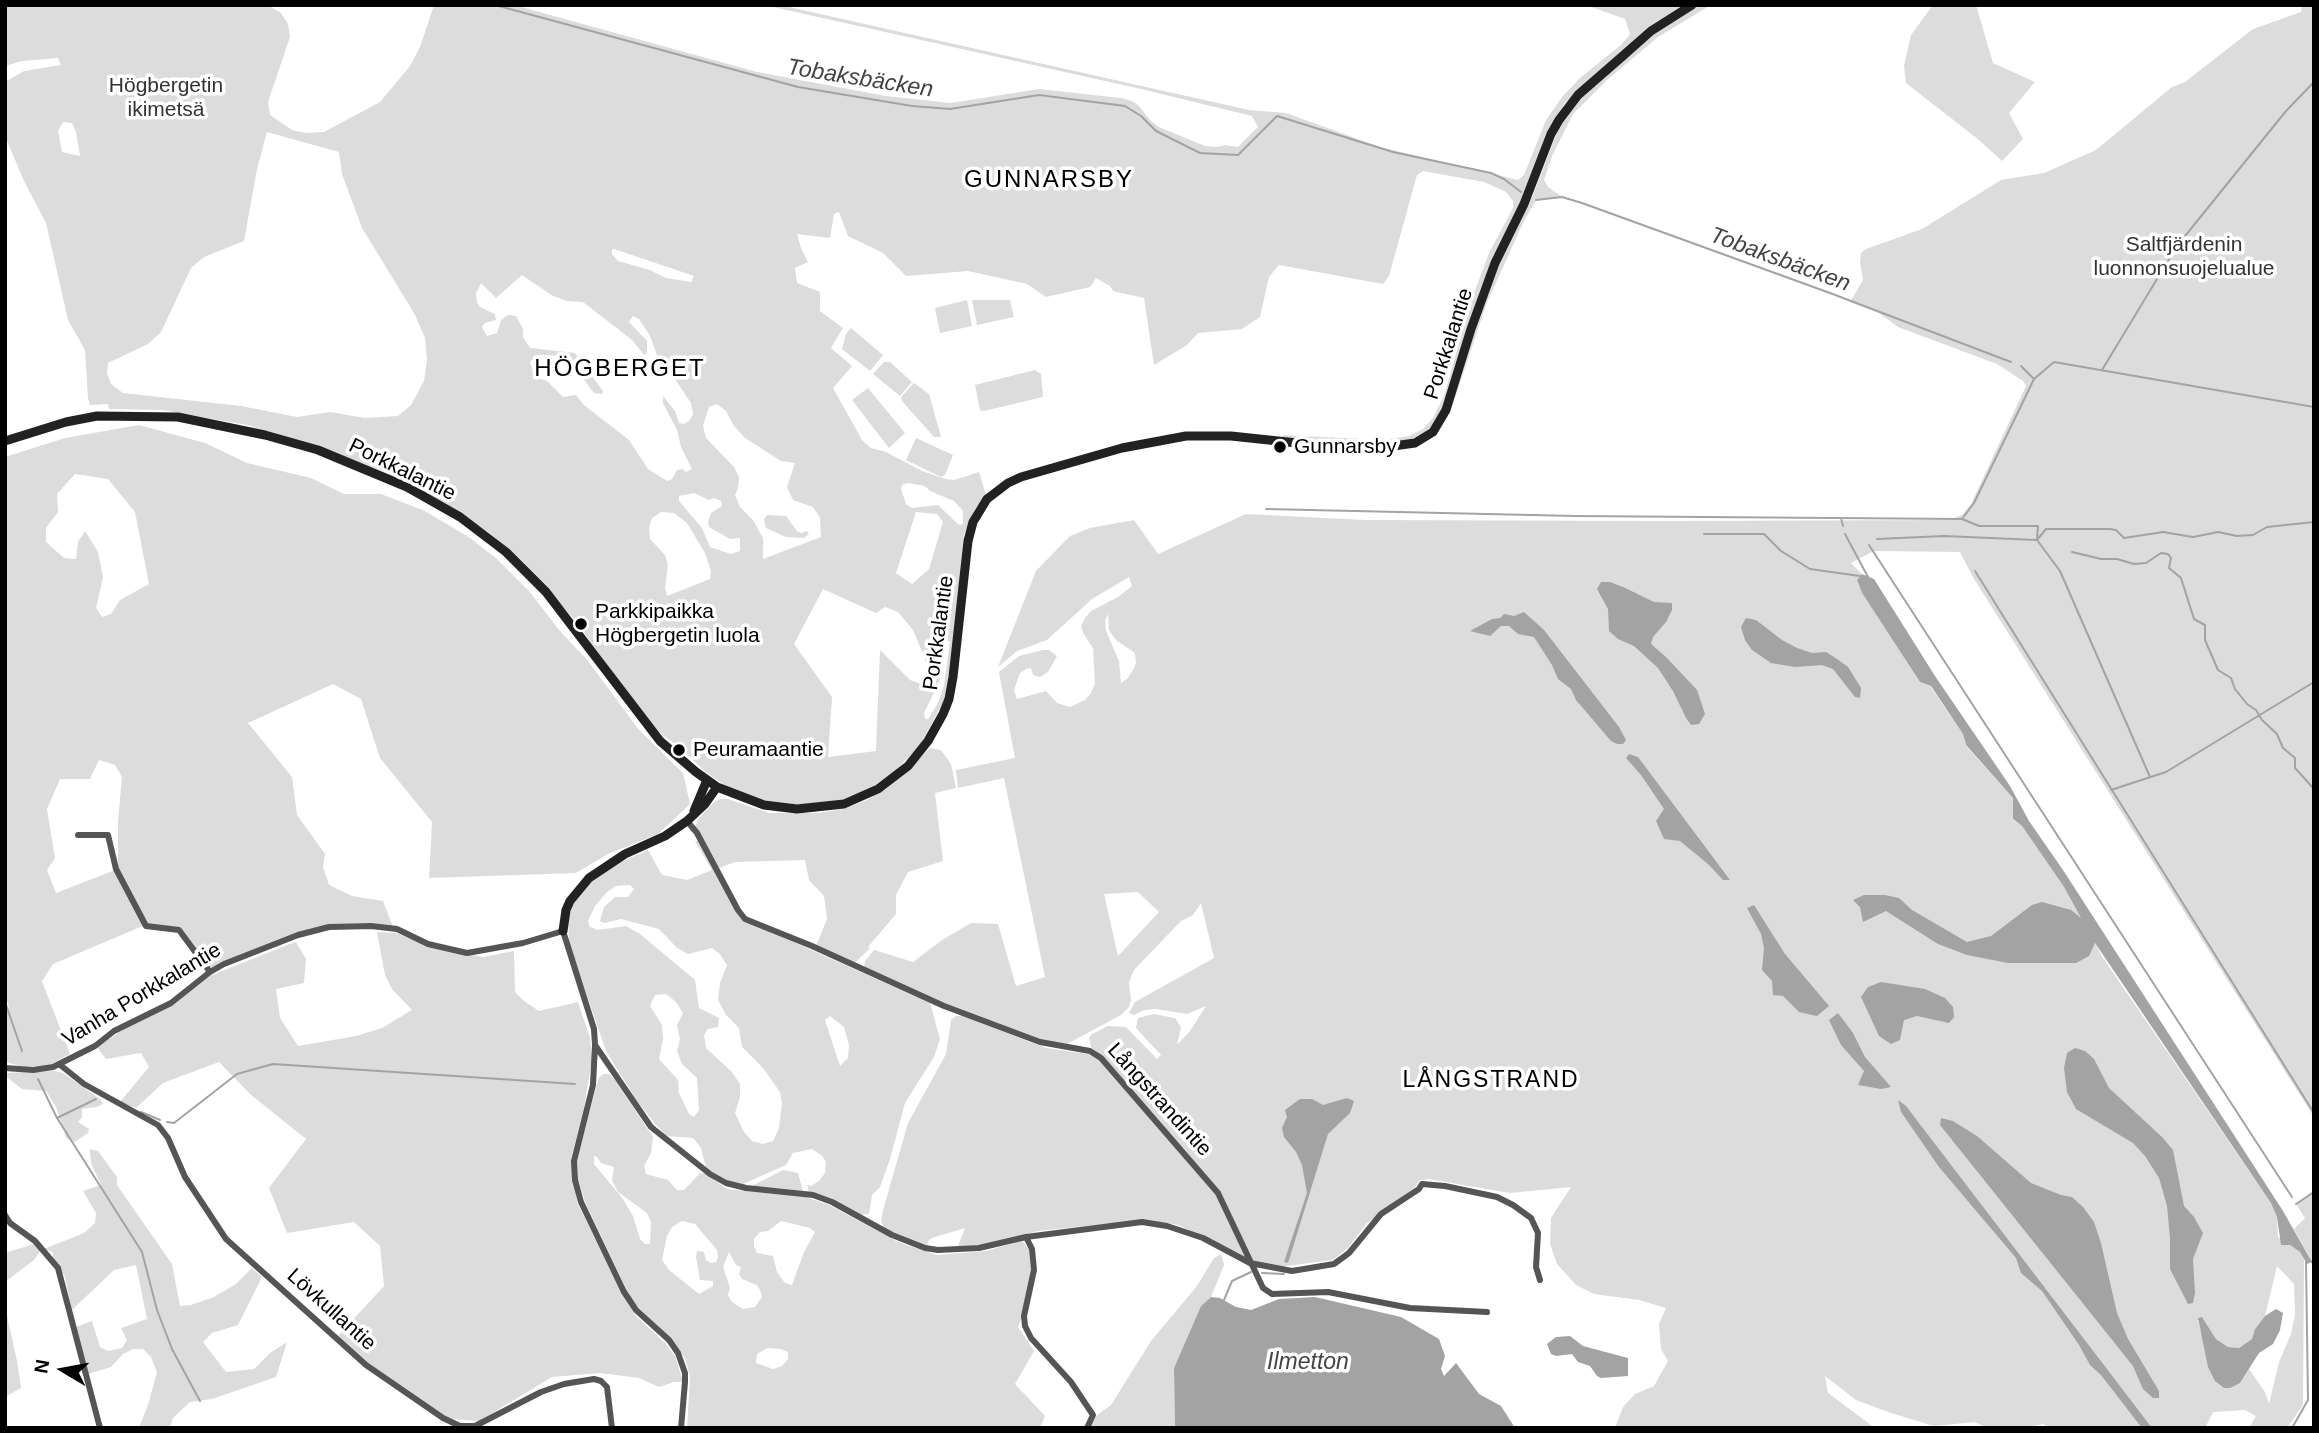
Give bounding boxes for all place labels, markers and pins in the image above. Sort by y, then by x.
place label: Gunnarsby [1294,434,1397,460]
marker: Gunnarsby [1272,439,1288,455]
place label: Parkkipaikka Högbergetin luola [595,599,760,649]
marker: Parkkipaikka Högbergetin luola [573,616,589,632]
place label: Peuramaantie [693,737,824,763]
marker: Peuramaantie [671,742,687,758]

